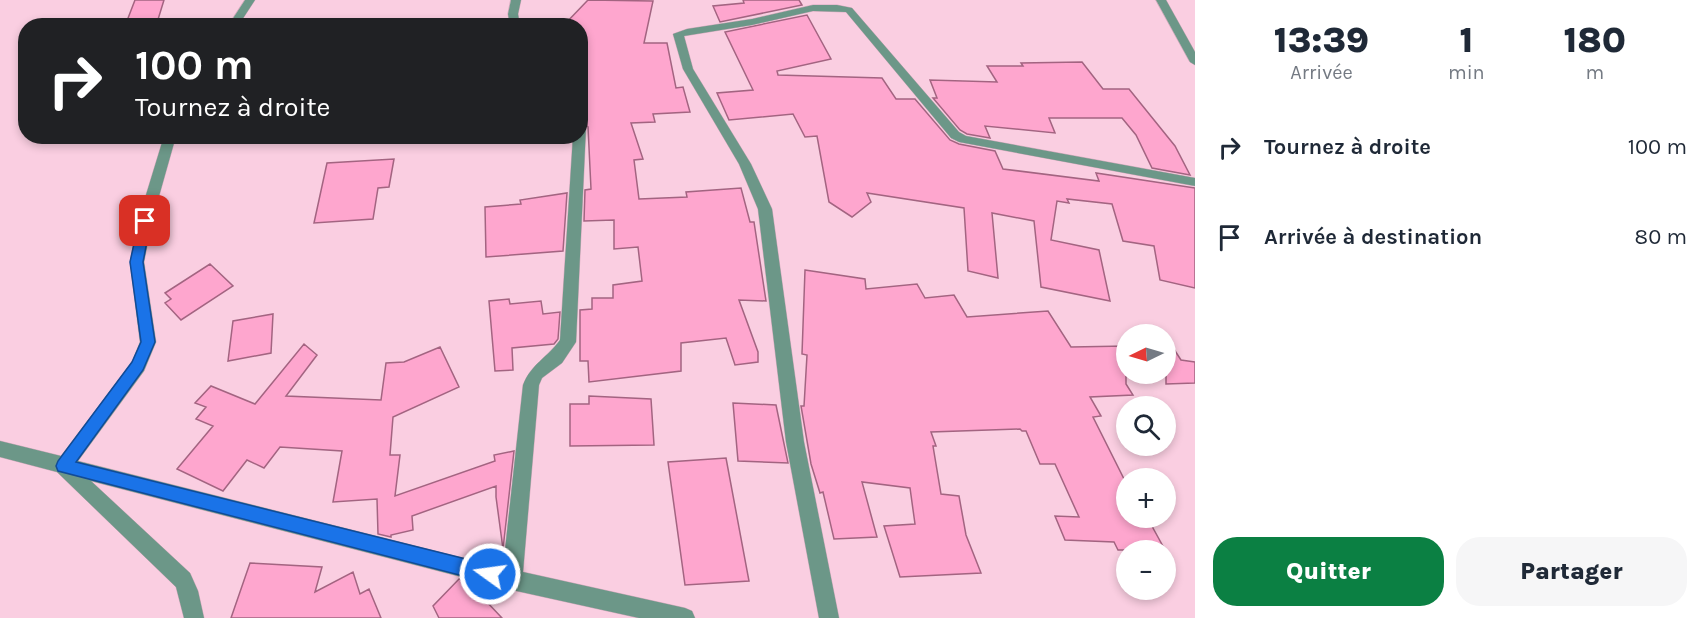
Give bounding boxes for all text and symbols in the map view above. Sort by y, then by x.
text: 13:39 [1274,19,1369,61]
text: 1 [1459,19,1473,61]
text: 180 [1564,19,1626,61]
text: 100 m [135,40,254,90]
icon: right [36,42,114,120]
text: Arrivée [1290,61,1353,84]
text: min [1448,61,1485,84]
text: m [1585,61,1604,84]
text: Tournez à droite [135,91,330,123]
icon: right [1213,131,1246,164]
text: Tournez à droite [1264,134,1431,160]
text: 100 m [1628,134,1687,160]
pin [119,195,170,246]
icon: arrive [128,204,161,237]
icon: arrive [1213,221,1246,254]
text: Arrivée à destination [1264,224,1482,250]
text: 80 m [1635,224,1687,250]
north arrow [1116,324,1176,384]
map controls [1116,324,1176,600]
button: search [1116,396,1176,456]
button: + [1116,468,1176,528]
button: Quitter [1213,537,1444,606]
button: Partager [1456,537,1687,606]
button: − [1116,540,1176,600]
position arrow [458,542,522,606]

